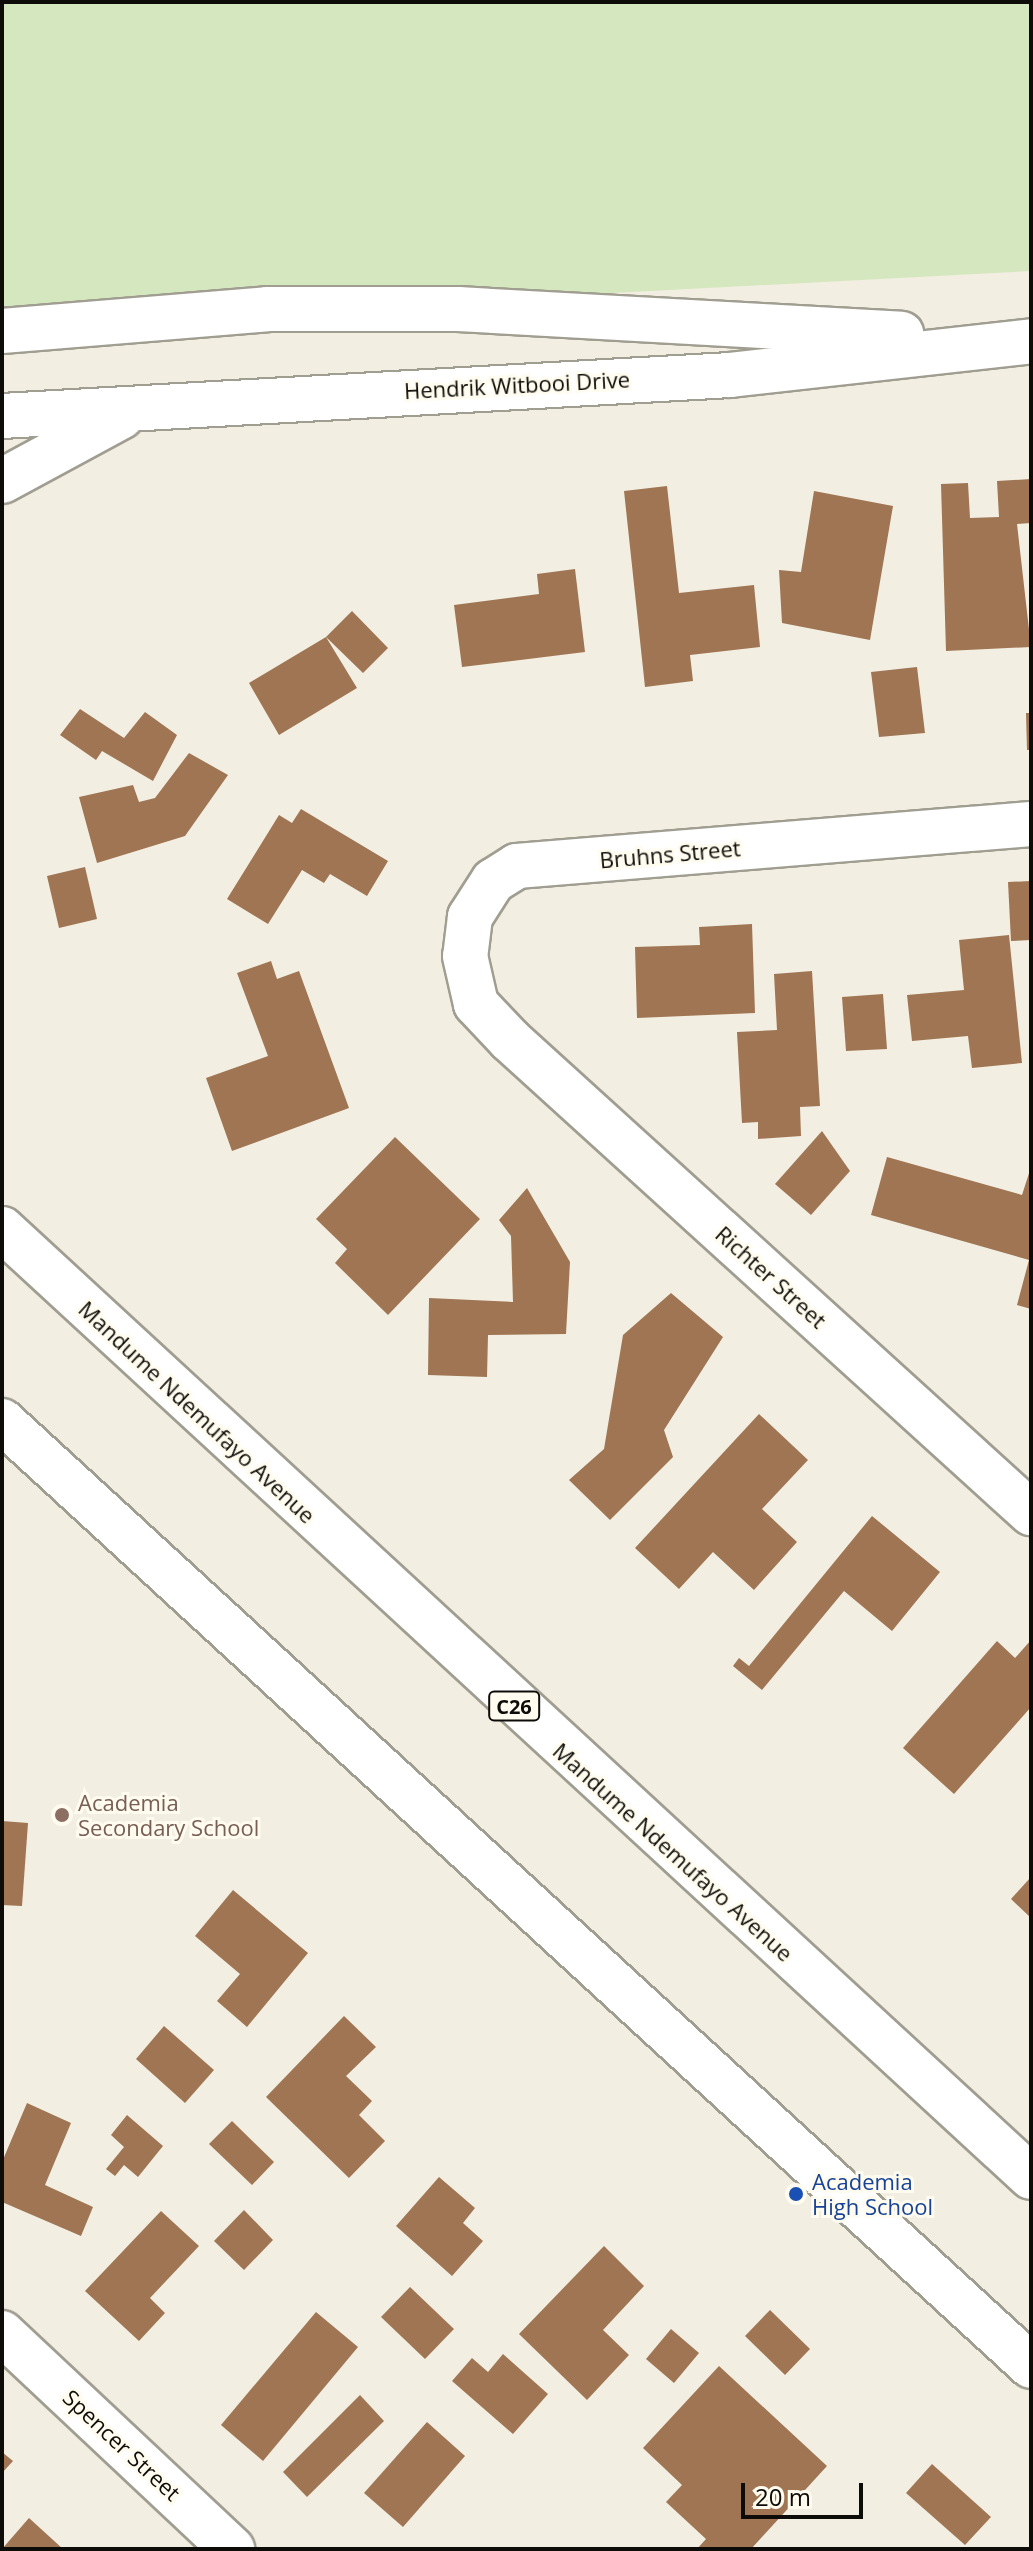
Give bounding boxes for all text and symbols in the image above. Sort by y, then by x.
street label: Hendrik Witbooi Drive [403,366,631,404]
street label: Bruhns Street [598,835,742,873]
street label: Richter Street [710,1221,832,1333]
street label: Mandume Ndemufayo Avenue [73,1296,321,1528]
road number: C26 [488,1690,540,1722]
street label: Mandume Ndemufayo Avenue [548,1737,798,1967]
place label: Academia Secondary School [78,1789,259,1840]
marker: Academia Secondary School [53,1806,71,1824]
place label: Academia High School [812,2168,933,2220]
marker: Academia High School [787,2185,805,2203]
street label: Spencer Street [58,2384,186,2506]
scale bar [745,2467,867,2517]
text: 20 m [755,2480,811,2513]

